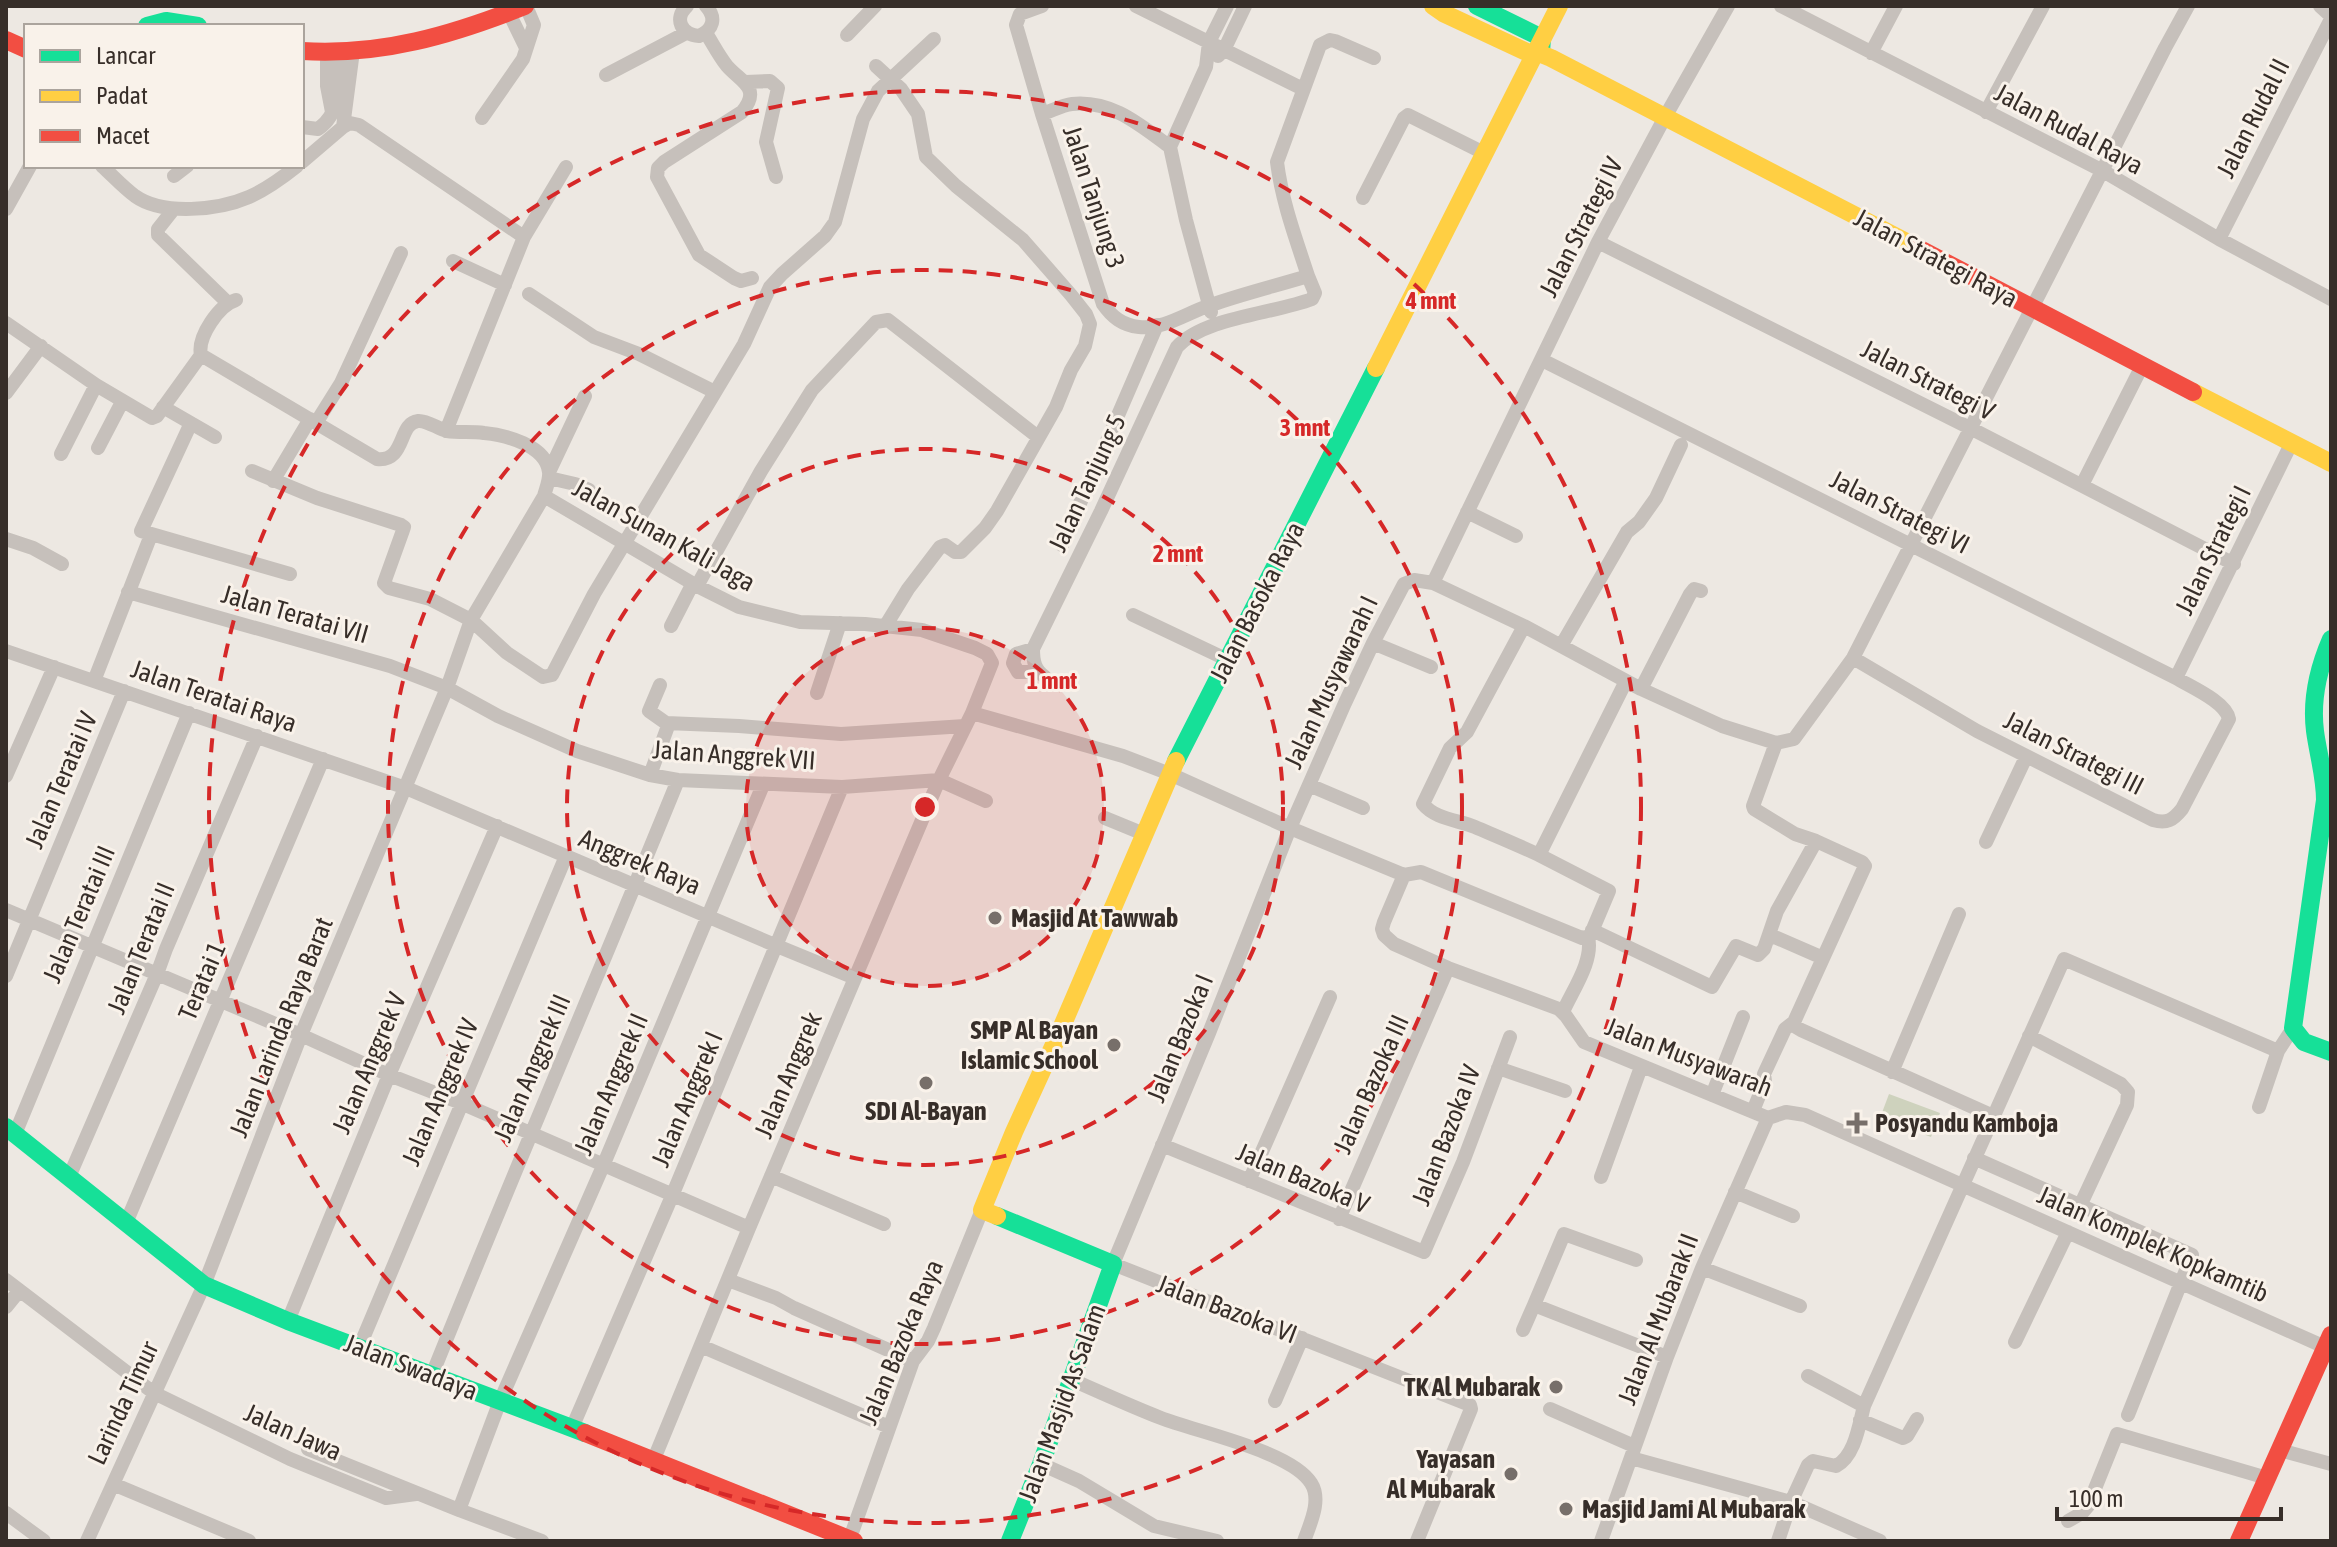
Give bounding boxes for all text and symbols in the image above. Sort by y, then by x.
legend [24,24,304,168]
text: Lancar [96,42,156,69]
street label: Jalan Rudal II [2210,54,2296,182]
street label: Jalan Rudal Raya [1990,77,2148,181]
text: Padat [96,82,148,109]
text: Macet [96,122,150,149]
street label: Jalan Tanjung 3 [1057,122,1131,272]
street label: Jalan Strategi IV [1533,152,1629,302]
street label: Jalan Strategi Raya [1849,202,2023,314]
text: 4 mnt [1405,287,1456,314]
street label: Jalan Strategi V [1856,334,2000,427]
street label: Jalan Tanjung 5 [1042,410,1132,556]
text: 3 mnt [1280,414,1330,441]
street label: Jalan Strategi VI [1825,464,1975,560]
street label: Jalan Sunan Kali Jaga [568,472,760,598]
street label: Jalan Strategi I [2169,481,2257,619]
street label: Jalan Basoka Raya [1204,517,1310,687]
text: 2 mnt [1153,540,1203,567]
street label: Jalan Teratai VII [218,579,372,649]
street label: Jalan Musyawarah I [1278,591,1384,773]
street label: Jalan Teratai Raya [127,654,301,738]
text: 1 mnt [1027,667,1077,694]
street label: Jalan Strategi III [1999,705,2149,801]
street label: Jalan Teratai IV [19,707,103,853]
street label: Jalan Anggrek VII [652,734,816,776]
centre of rings [911,793,939,821]
street label: Anggrek Raya [575,823,705,901]
street label: Jalan Teratai III [37,841,121,987]
street label: Jalan Teratai II [101,878,181,1018]
place label: Masjid At Tawwab [1011,903,1178,933]
marker: Masjid At Tawwab [986,909,1004,927]
street label: Jalan Larinda Raya Barat [223,913,339,1141]
street label: Teratai 1 [172,937,232,1025]
street label: Jalan Bazoka I [1141,970,1219,1106]
street label: Jalan Anggrek V [326,988,412,1138]
street label: Jalan Anggrek III [487,990,577,1146]
street label: Jalan Anggrek [748,1008,828,1142]
street label: Jalan Anggrek II [568,1009,654,1159]
street label: Jalan Bazoka III [1327,1010,1415,1158]
street label: Jalan Musyawarah [1601,1011,1777,1103]
street label: Jalan Anggrek IV [396,1014,485,1170]
place label: SMP Al Bayan Islamic School [961,1015,1099,1075]
street label: Jalan Anggrek I [645,1027,729,1171]
marker: SMP Al Bayan Islamic School [1105,1036,1123,1054]
street label: Jalan Bazoka IV [1406,1060,1487,1209]
marker: SDI Al-Bayan [917,1074,935,1092]
place label: SDI Al-Bayan [865,1096,987,1126]
place label: Posyandu Kamboja [1875,1108,2058,1138]
marker: Posyandu Kamboja [1846,1112,1868,1134]
street label: Jalan Bazoka V [1232,1137,1374,1219]
street label: Jalan Komplek Kopkamtib [2033,1180,2273,1308]
street label: Jalan Al Mubarak II [1612,1229,1704,1409]
street label: Jalan Bazoka Raya [853,1255,949,1429]
street label: Jalan Bazoka VI [1153,1269,1301,1349]
street label: Jalan Masjid As Salam [1012,1300,1112,1506]
street label: Jalan Swadaya [340,1328,482,1406]
street label: Larinda Timur [81,1336,165,1469]
place label: TK Al Mubarak [1404,1372,1541,1402]
marker: TK Al Mubarak [1547,1378,1565,1396]
street label: Jalan Jawa [240,1397,346,1467]
place label: Yayasan Al Mubarak [1386,1444,1496,1504]
marker: Yayasan Al Mubarak [1502,1465,1520,1483]
scale bar [2057,1471,2281,1521]
text: 100 m [2069,1485,2123,1512]
place label: Masjid Jami Al Mubarak [1582,1494,1806,1524]
marker: Masjid Jami Al Mubarak [1557,1500,1575,1518]

